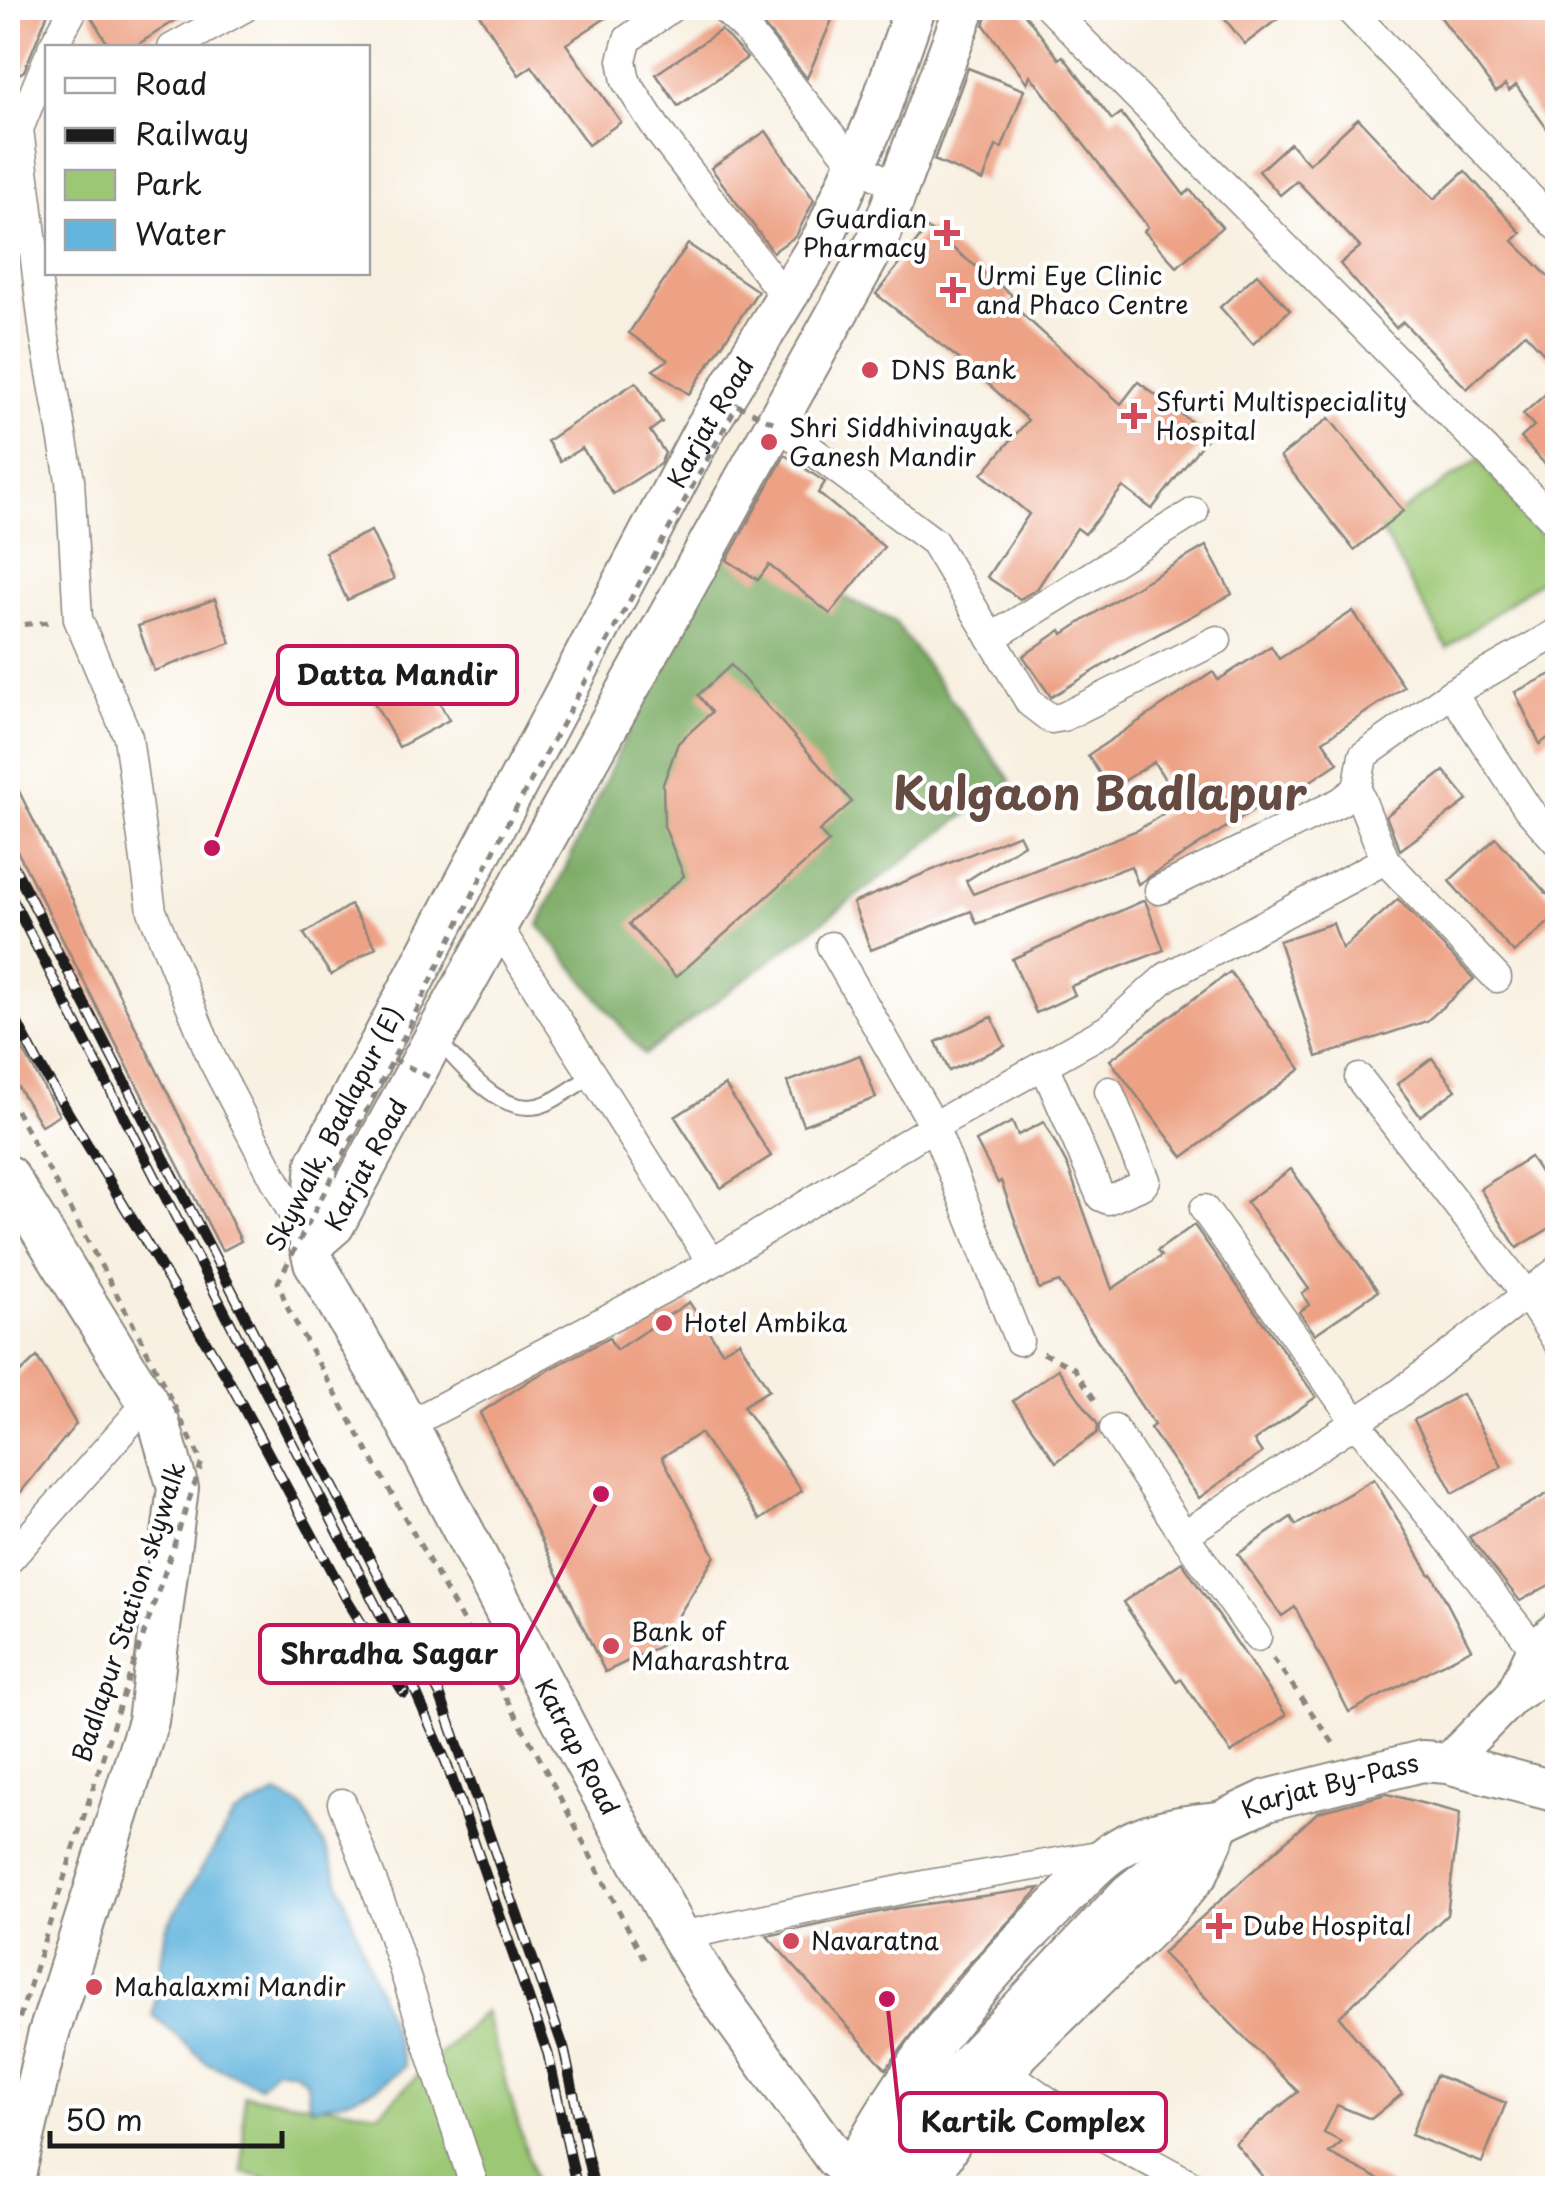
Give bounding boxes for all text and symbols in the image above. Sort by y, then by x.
legend [45,45,370,275]
text: Road [135,60,208,105]
text: Railway [135,110,249,155]
text: Park [135,160,202,205]
place label: Guardian Pharmacy [803,199,927,266]
text: Water [135,210,226,255]
marker: Guardian Pharmacy [936,222,958,244]
place label: Urmi Eye Clinic and Phaco Centre [976,256,1188,323]
marker: Urmi Eye Clinic and Phaco Centre [940,277,966,303]
street label: Karjat Road [657,350,763,494]
place label: DNS Bank [890,350,1017,388]
marker: DNS Bank [859,359,881,381]
place label: Sfurti Multispeciality Hospital [1156,382,1407,449]
marker: Sfurti Multispeciality Hospital [1121,403,1147,429]
place label: Shri Siddhivinayak Ganesh Mandir [789,408,1013,475]
marker: Shri Siddhivinayak Ganesh Mandir [758,431,780,453]
callout: Datta Mandir [278,646,517,704]
text: Datta Mandir [296,652,498,695]
district label: Kulgaon Badlapur [893,757,1307,825]
street label: Skywalk, Badlapur (E) [255,1000,411,1258]
street label: Karjat Road [314,1091,416,1238]
place label: Hotel Ambika [684,1303,848,1341]
marker: Hotel Ambika [653,1312,675,1334]
street label: Badlapur Station skywalk [61,1457,195,1767]
place label: Bank of Maharashtra [631,1612,790,1679]
callout: Shradha Sagar [260,1625,518,1683]
text: Shradha Sagar [280,1631,499,1674]
marker: Bank of Maharashtra [600,1635,622,1657]
street label: Katrap Road [526,1672,630,1822]
street label: Karjat By-Pass [1235,1743,1422,1828]
place label: Dube Hospital [1242,1906,1412,1944]
marker: Dube Hospital [1206,1913,1232,1939]
place label: Navaratna [811,1921,939,1959]
marker: Navaratna [780,1930,802,1952]
place label: Mahalaxmi Mandir [114,1967,346,2005]
marker: Mahalaxmi Mandir [83,1976,105,1998]
scale bar [50,2086,282,2148]
callout: Kartik Complex [900,2093,1166,2151]
text: 50 m [65,2096,143,2141]
text: Kartik Complex [921,2099,1146,2142]

